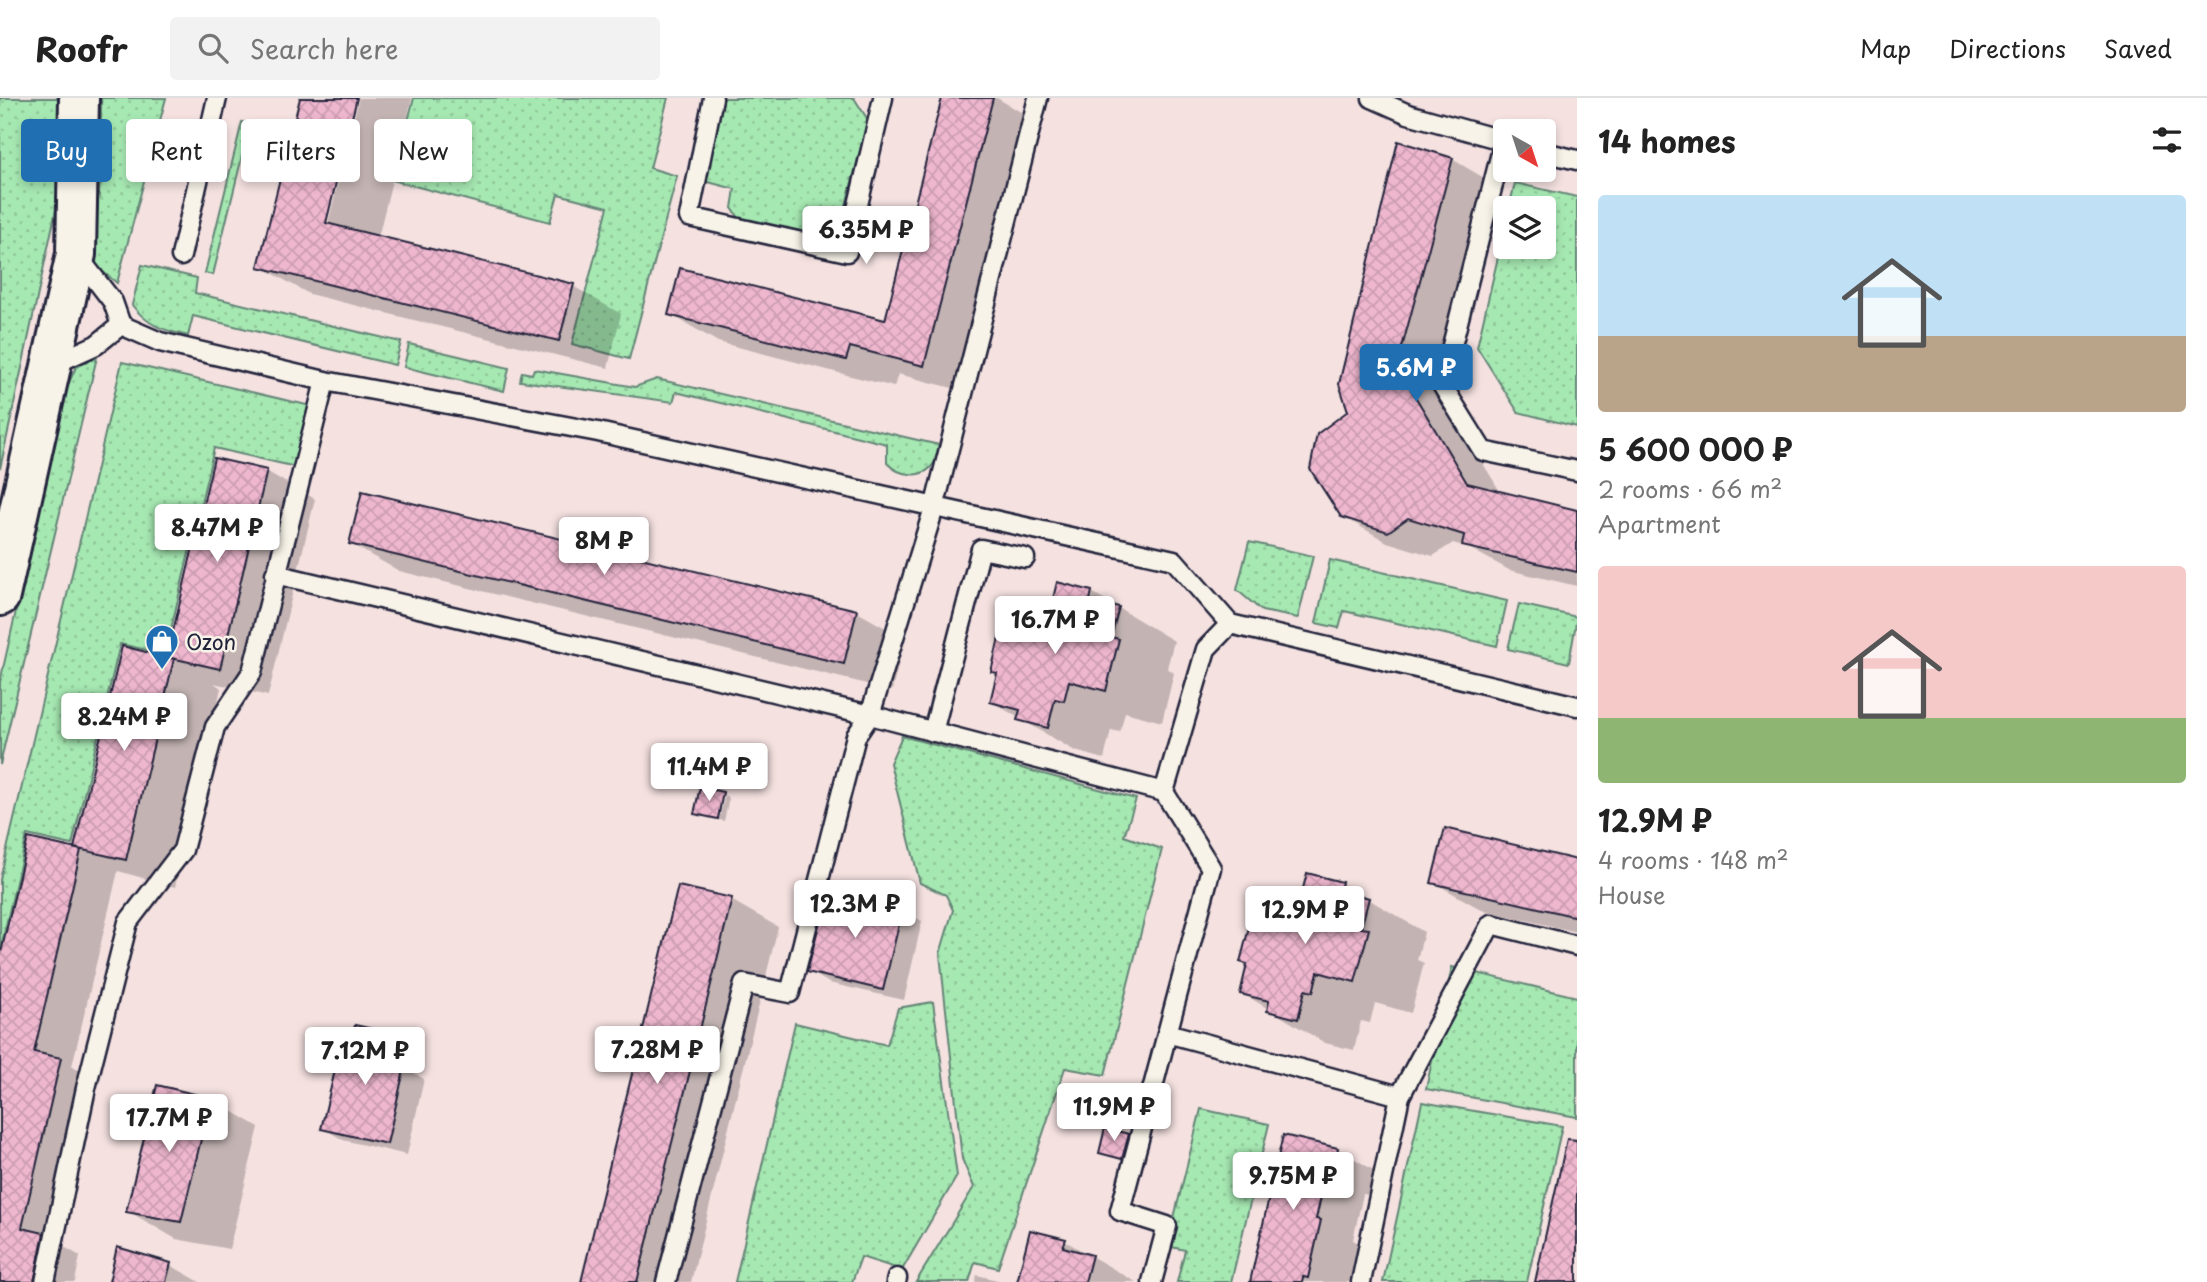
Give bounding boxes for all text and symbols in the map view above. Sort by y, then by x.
search box [170,17,660,80]
text: Roofr [35,23,128,73]
icon: search [194,29,232,67]
text: Search here [250,29,398,68]
text: Map [1860,30,1911,66]
text: Directions [1949,30,2066,66]
text: Saved [2104,30,2172,66]
text: 14 homes [1598,118,1736,163]
chip: Buy [21,119,112,182]
chip: Rent [126,119,227,182]
chip: Filters [241,119,360,182]
chip: New [374,119,472,182]
north arrow [1493,119,1556,182]
map controls [1493,119,1556,259]
icon: filters [2148,121,2186,159]
button: layers [1493,196,1556,259]
pin: 6.35M ₽ [801,206,931,266]
text: 6.35M ₽ [818,211,914,246]
icon: home [1829,240,1955,366]
pin: 5.6M ₽ [1359,344,1473,404]
text: 5.6M ₽ [1376,349,1456,384]
text: 5 600 000 ₽ [1598,426,1793,471]
text: 2 rooms · 66 m² [1598,471,1782,506]
pin: 8.47M ₽ [152,504,282,564]
text: Apartment [1598,506,1721,541]
text: 8.47M ₽ [171,509,263,544]
pin: 8M ₽ [563,518,645,577]
text: 8M ₽ [575,522,633,557]
pin: 16.7M ₽ [990,596,1120,656]
text: 16.7M ₽ [1011,601,1099,636]
icon: home [1829,611,1955,737]
shop icon: Ozon [143,622,181,671]
place label: Ozon [186,625,236,657]
pin: 8.24M ₽ [59,694,189,753]
text: 8.24M ₽ [77,698,171,733]
pin: 11.4M ₽ [644,744,774,803]
text: 11.4M ₽ [667,748,751,783]
text: 12.9M ₽ [1598,797,1712,842]
text: 4 rooms · 148 m² [1598,842,1789,877]
text: House [1598,877,1665,912]
pin: 12.3M ₽ [790,880,920,940]
text: 12.3M ₽ [810,885,900,920]
pin: 12.9M ₽ [1240,886,1370,946]
text: 12.9M ₽ [1261,891,1349,926]
pin: 7.28M ₽ [592,1026,722,1086]
pin: 7.12M ₽ [300,1028,430,1087]
text: 7.28M ₽ [611,1031,703,1066]
text: 7.12M ₽ [321,1032,409,1067]
pin: 11.9M ₽ [1049,1084,1179,1143]
text: 11.9M ₽ [1073,1088,1155,1123]
pin: 17.7M ₽ [104,1094,234,1154]
text: 17.7M ₽ [126,1099,212,1134]
pin: 9.75M ₽ [1228,1152,1358,1212]
text: 9.75M ₽ [1249,1157,1337,1192]

